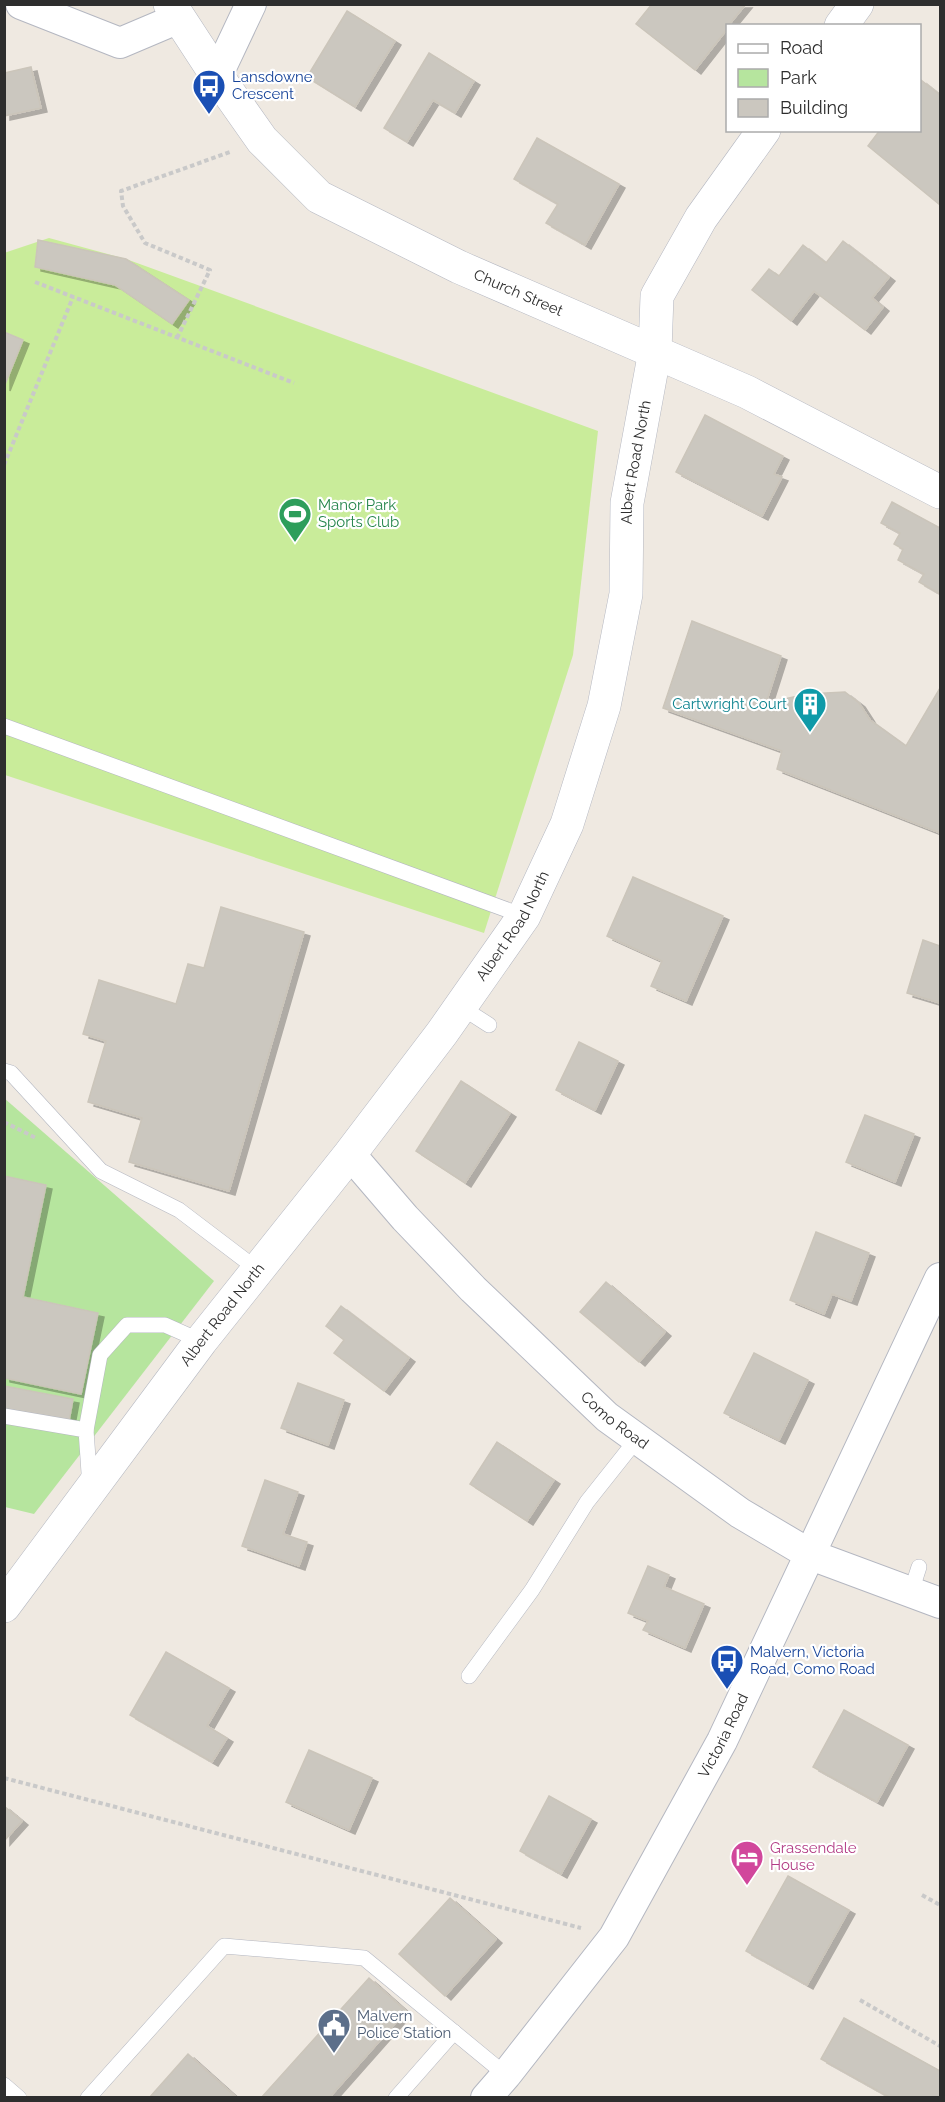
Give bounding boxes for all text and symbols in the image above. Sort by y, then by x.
legend [726,24,921,132]
text: Road [780,37,823,58]
text: Park [780,67,817,88]
bus stop icon: Lansdowne Crescent [191,68,227,115]
place label: Lansdowne Crescent [232,68,313,103]
text: Building [780,97,848,118]
street label: Church Street [471,265,566,320]
street label: Albert Road North [618,399,655,525]
sports icon: Manor Park Sports Club [277,496,313,543]
place label: Manor Park Sports Club [318,496,399,531]
building icon: Cartwright Court [792,686,828,733]
place label: Cartwright Court [672,695,787,713]
street label: Albert Road North [472,868,553,984]
street label: Albert Road North [176,1260,268,1370]
street label: Como Road [577,1388,652,1453]
bus stop icon: Malvern, Victoria Road, Como Road [709,1643,745,1690]
place label: Malvern, Victoria Road, Como Road [750,1643,875,1678]
street label: Victoria Road [695,1691,752,1781]
hotel icon: Grassendale House [729,1839,765,1886]
place label: Grassendale House [770,1839,857,1874]
public building icon: Malvern Police Station [316,2007,352,2054]
place label: Malvern Police Station [357,2007,451,2042]

